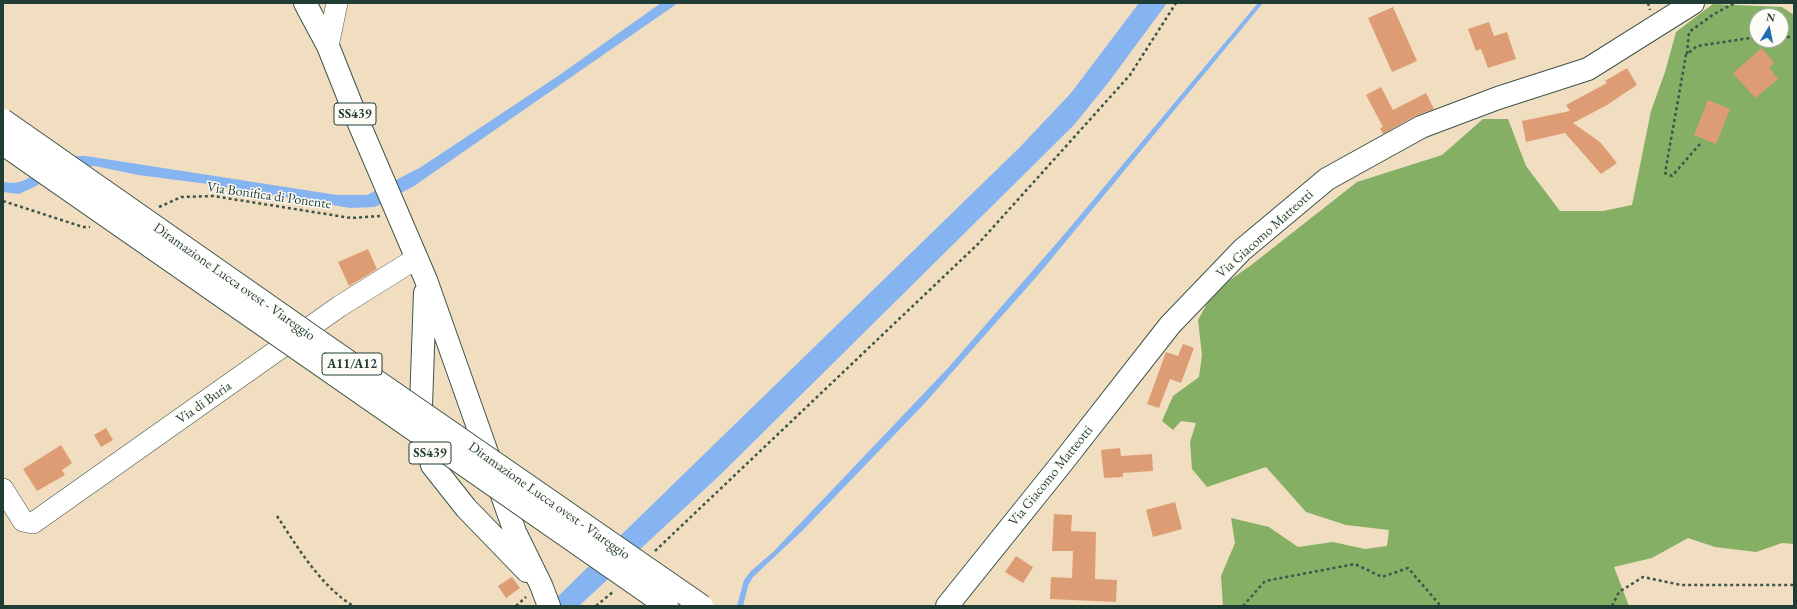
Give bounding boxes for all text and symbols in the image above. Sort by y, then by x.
north arrow [1749,8,1789,48]
text: N [1765,10,1777,25]
road number: SS439 [334,103,376,125]
street label: Via Bonifica di Ponente [206,179,332,213]
street label: Via Giacomo Matteotti [1213,186,1317,282]
street label: Diramazione Lucca ovest - Viareggio [150,220,318,344]
road number: A11/A12 [322,353,382,375]
street label: Via di Buria [173,378,235,428]
street label: Via Giacomo Matteotti [1005,422,1097,530]
street label: Diramazione Lucca ovest - Viareggio [465,439,633,563]
road number: SS439 [409,442,451,464]

